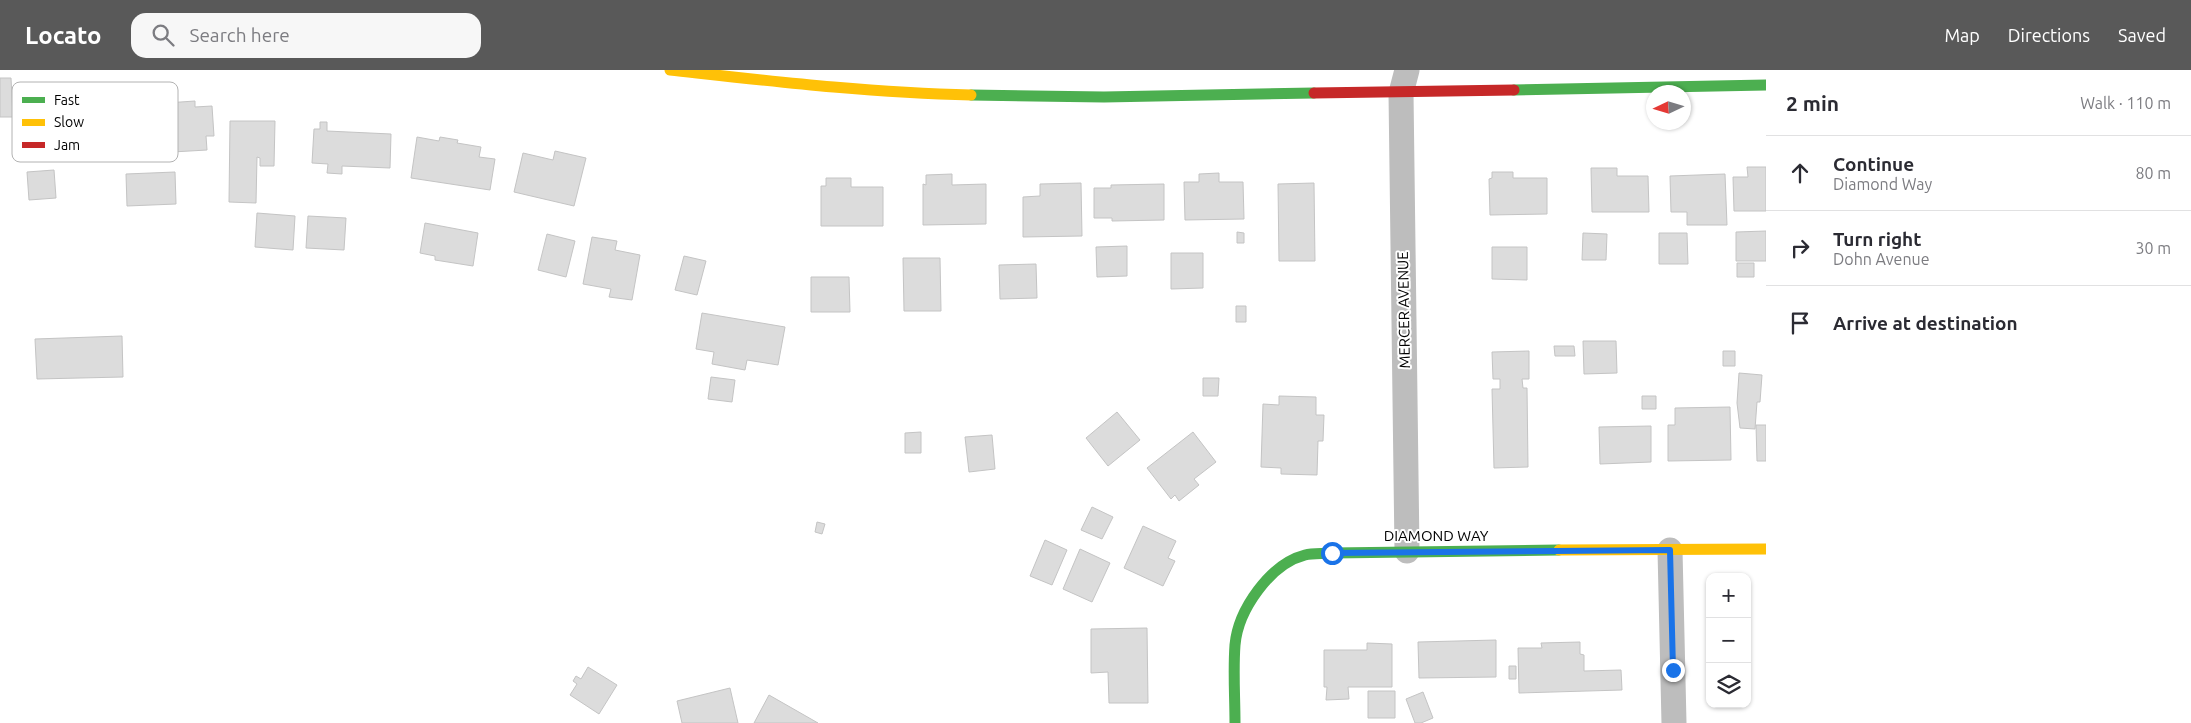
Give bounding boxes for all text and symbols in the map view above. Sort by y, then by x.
search box [131,13,481,58]
icon: search [149,21,177,49]
text: Locato [25,22,101,49]
text: Search here [189,24,290,46]
text: Map [1944,25,1980,45]
text: Directions [2008,25,2090,45]
text: Saved [2118,25,2166,45]
legend [12,82,178,162]
north arrow [1646,85,1691,130]
text: 2 min [1786,91,1839,115]
text: Fast [54,92,80,108]
text: Walk · 110 m [2080,94,2171,112]
text: Slow [54,114,84,130]
text: Jam [54,137,80,153]
text: Continue [1833,153,1914,175]
icon: ahead [1786,159,1814,187]
text: 80 m [2135,164,2171,182]
text: Diamond Way [1833,175,1932,193]
text: Turn right [1833,228,1921,250]
icon: right [1786,234,1814,262]
text: 30 m [2135,239,2171,257]
text: Dohn Avenue [1833,250,1930,268]
street label: MERCER AVENUE [1394,251,1413,369]
icon: arrive [1786,309,1814,337]
text: Arrive at destination [1833,312,2018,334]
street label: DIAMOND WAY [1384,527,1489,544]
route start [1321,542,1344,565]
map controls [1706,573,1751,708]
button: + [1706,573,1751,618]
button: − [1706,618,1751,663]
route end [1662,659,1685,682]
button: layers [1706,663,1751,708]

